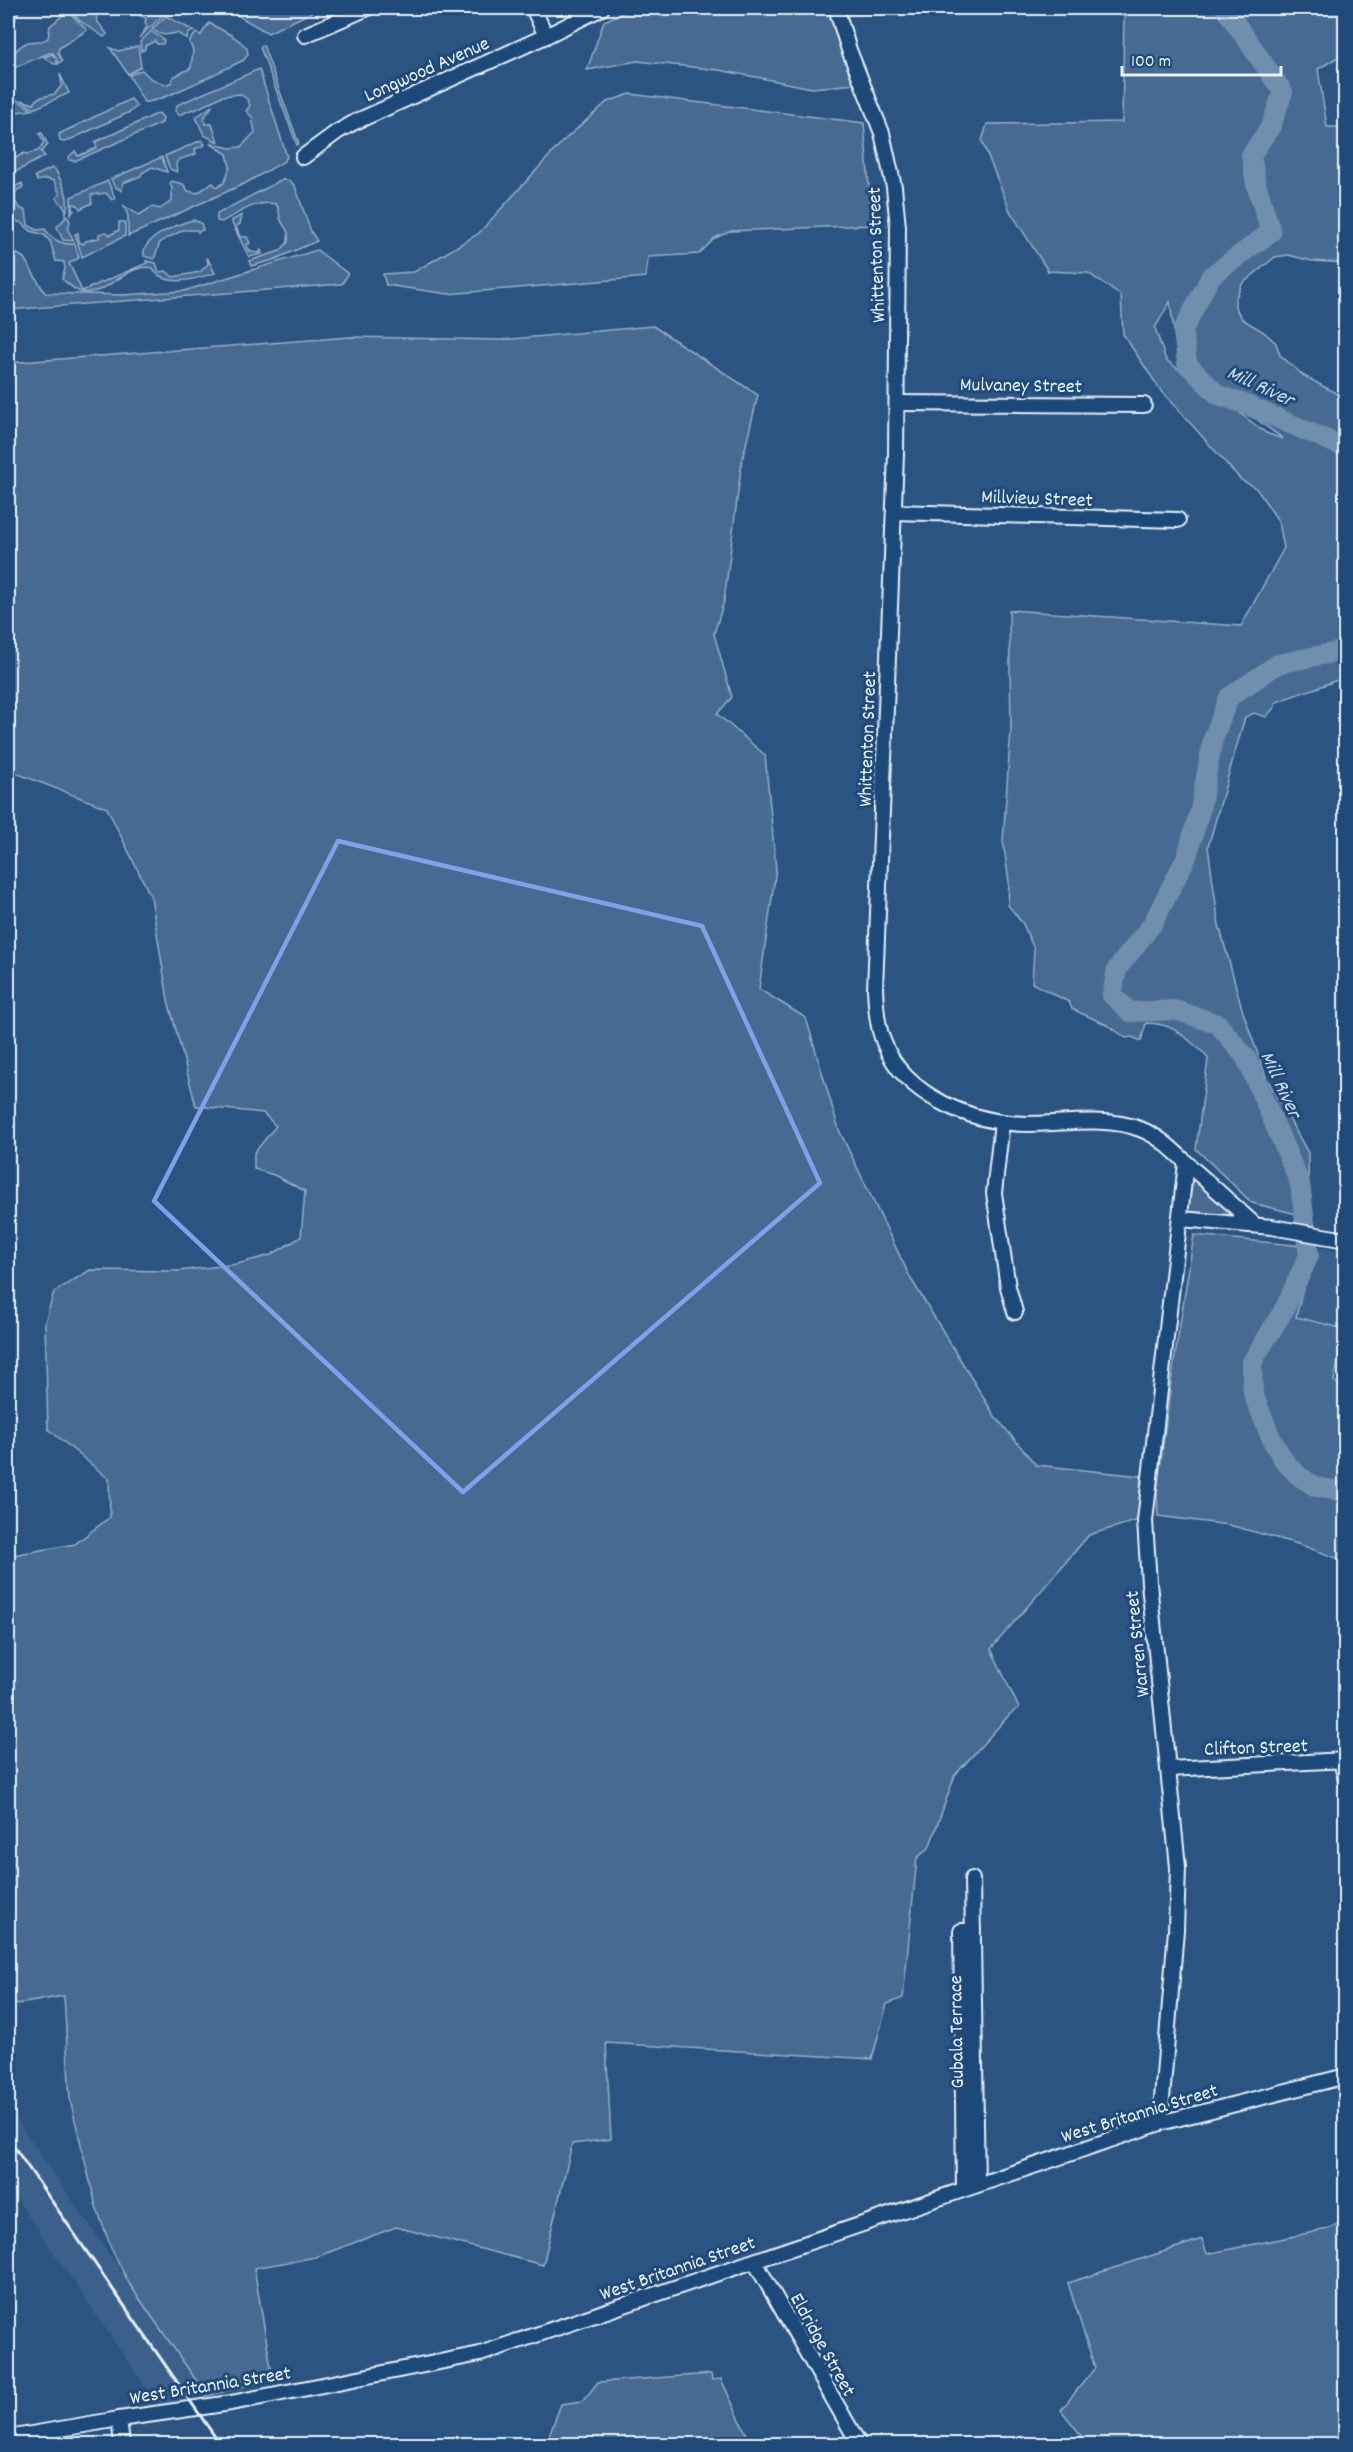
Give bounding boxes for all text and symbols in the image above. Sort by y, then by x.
street label: Longwood Avenue [360,31,494,111]
scale bar [1122,39,1281,77]
text: 100 m [1131,50,1171,75]
street label: Whittenton Street [862,187,894,323]
water label: Mill River [1221,359,1300,417]
street label: Mulvaney Street [960,372,1082,402]
street label: Millview Street [981,484,1093,516]
street label: Whittenton Street [853,671,885,807]
water label: Mill River [1251,1047,1309,1126]
street label: Warren Street [1119,1589,1158,1698]
street label: Clifton Street [1204,1733,1309,1765]
street label: Gubala Terrace [943,1975,973,2089]
street label: West Britannia Street [1058,2078,1222,2152]
street label: West Britannia Street [597,2230,759,2310]
street label: Eldridge Street [781,2289,861,2402]
street label: West Britannia Street [128,2360,293,2414]

